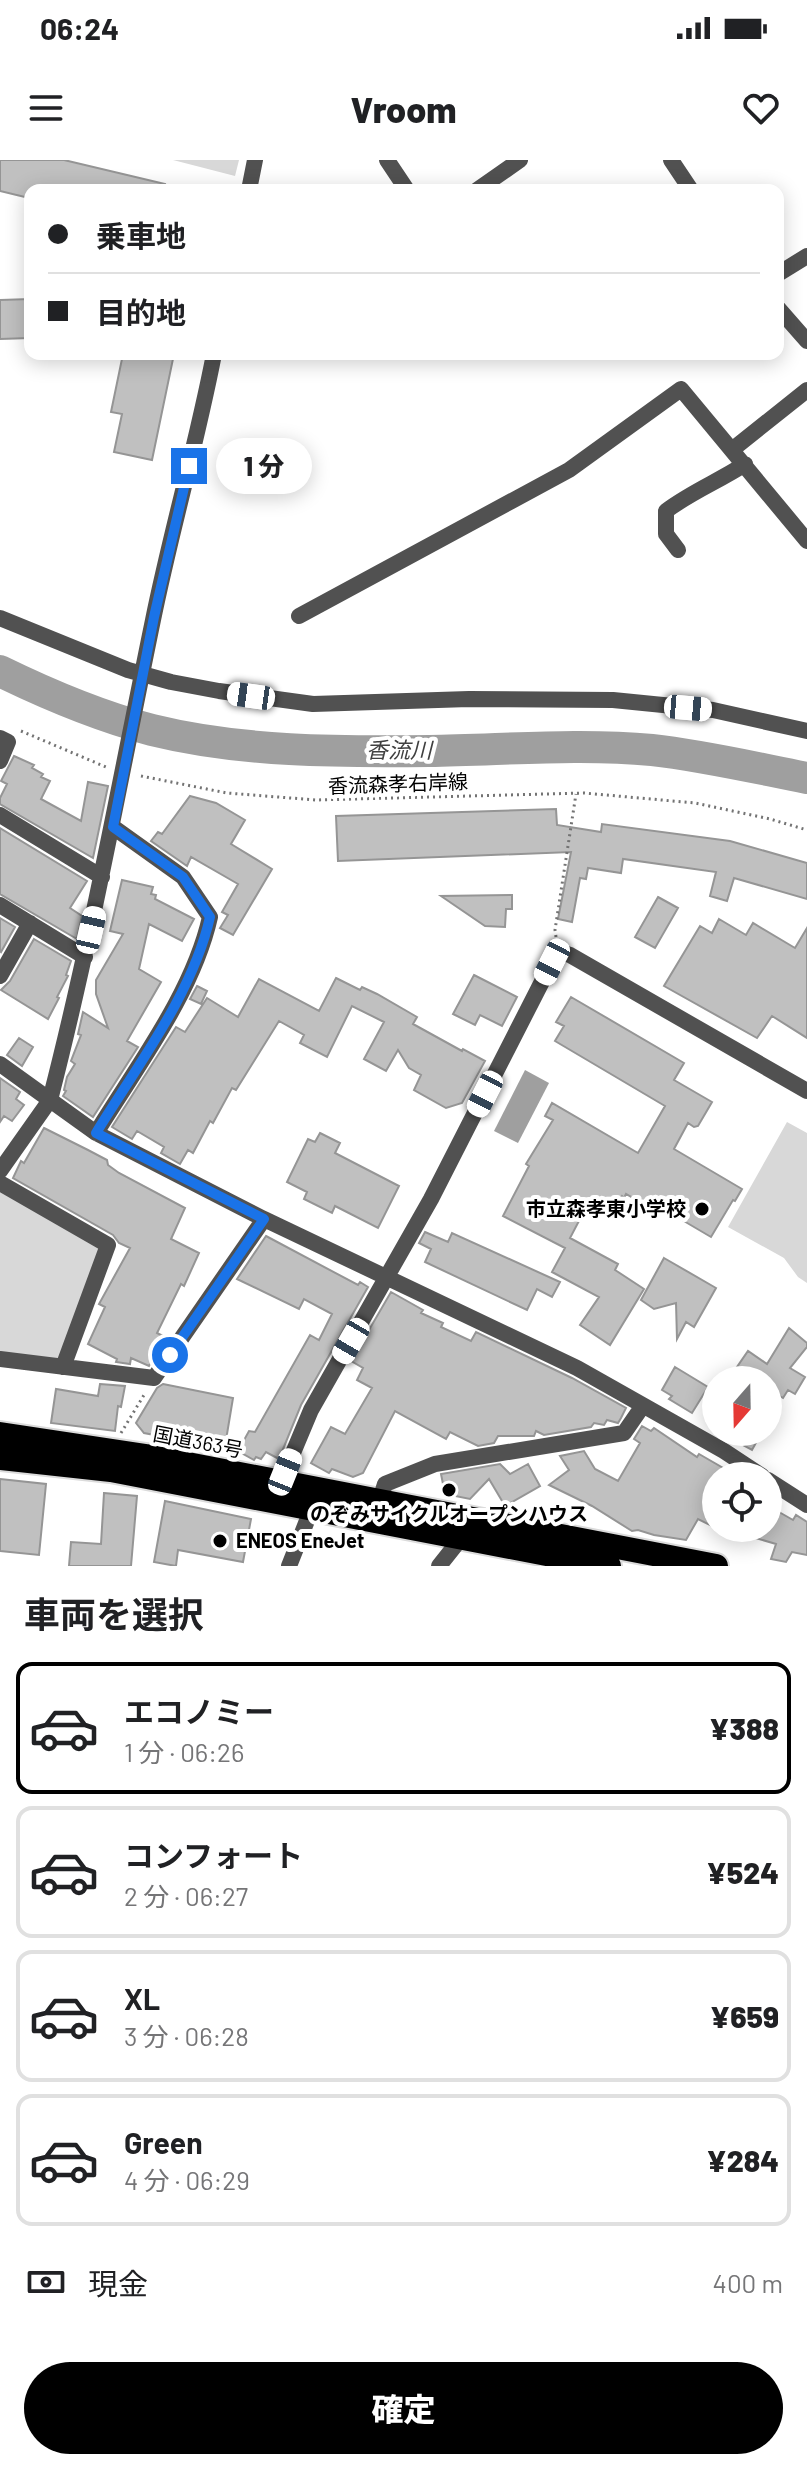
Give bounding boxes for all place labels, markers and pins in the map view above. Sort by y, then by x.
place label: 市立森孝東小学校 [526,1196,686,1220]
marker: 市立森孝東小学校 [693,1200,711,1218]
marker: のぞみサイクルオープンハウス [440,1481,458,1499]
place label: のぞみサイクルオープンハウス [310,1501,588,1525]
place label: ENEOS EneJet [236,1528,364,1552]
marker: ENEOS EneJet [211,1532,229,1550]

